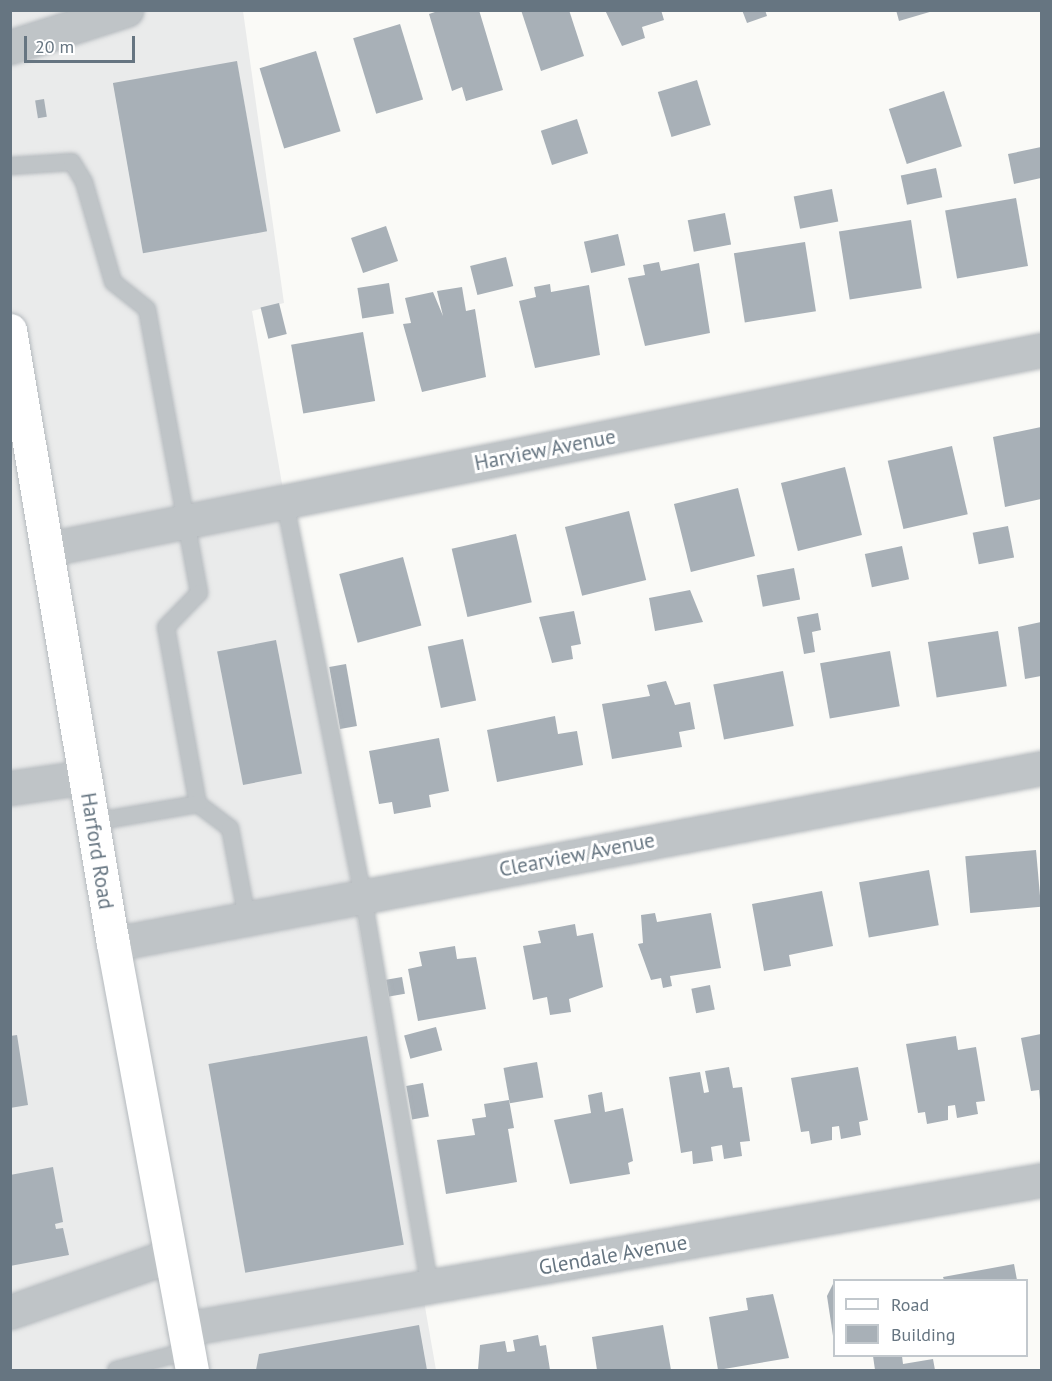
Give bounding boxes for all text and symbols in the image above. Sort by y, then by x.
scale bar [27,24,138,62]
text: 20 m [35,35,74,58]
street label: Harview Avenue [472,424,618,476]
street label: Harford Road [75,791,119,911]
street label: Clearview Avenue [496,827,658,883]
street label: Glendale Avenue [537,1229,689,1281]
legend [833,1279,1028,1357]
text: Road [891,1293,929,1316]
text: Building [891,1323,955,1346]

